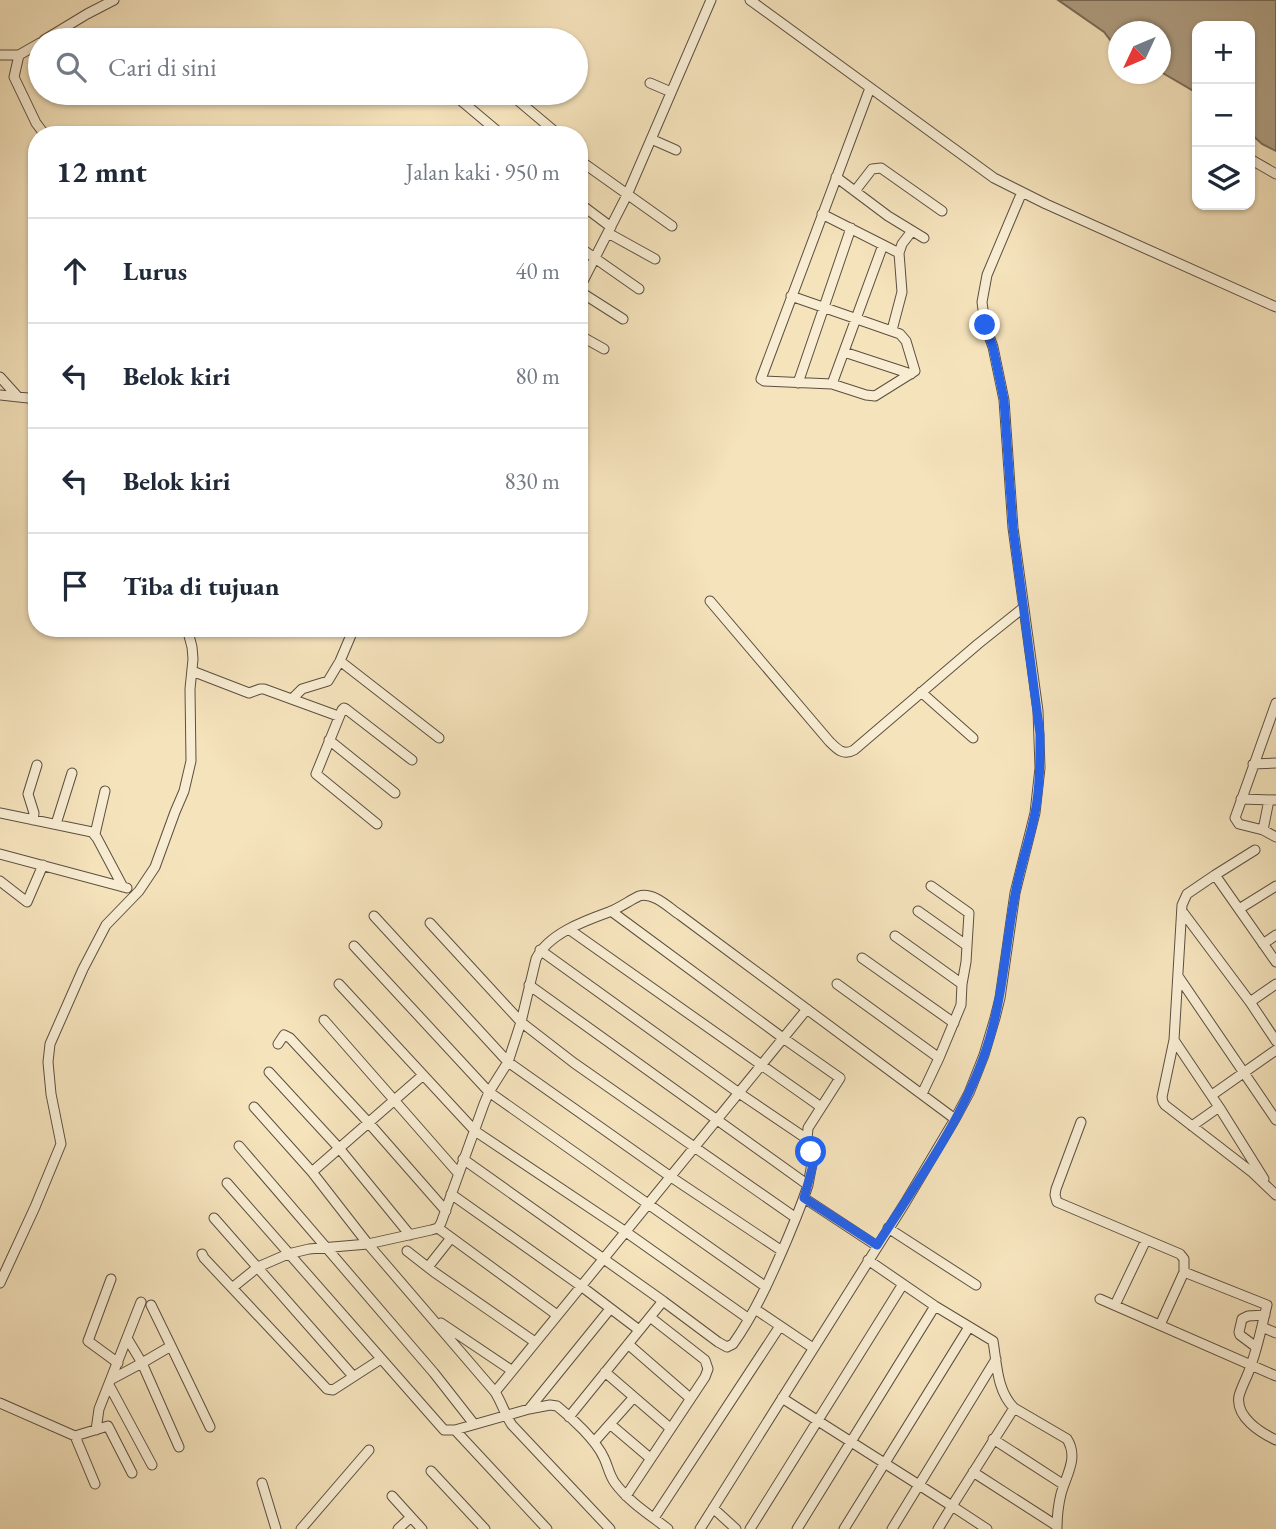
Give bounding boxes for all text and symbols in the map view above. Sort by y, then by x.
north arrow [1108,21,1171,84]
map controls [1192,21,1255,210]
button: + [1192,21,1255,84]
search box [28,28,588,105]
icon: search [52,48,90,86]
text: Cari di sini [108,50,217,84]
button: − [1192,84,1255,147]
button: layers [1192,147,1255,210]
text: 12 mnt [56,152,147,191]
text: Jalan kaki · 950 m [406,157,560,187]
icon: ahead [56,252,94,290]
text: Lurus [123,254,187,288]
text: 40 m [515,256,560,286]
route end [969,309,1000,340]
icon: left [56,357,94,395]
text: Belok kiri [123,359,230,393]
text: 80 m [515,361,560,391]
icon: left [56,462,94,500]
text: Belok kiri [123,464,230,498]
text: 830 m [504,466,560,496]
icon: arrive [56,567,94,605]
text: Tiba di tujuan [123,569,279,603]
route start [795,1136,826,1167]

